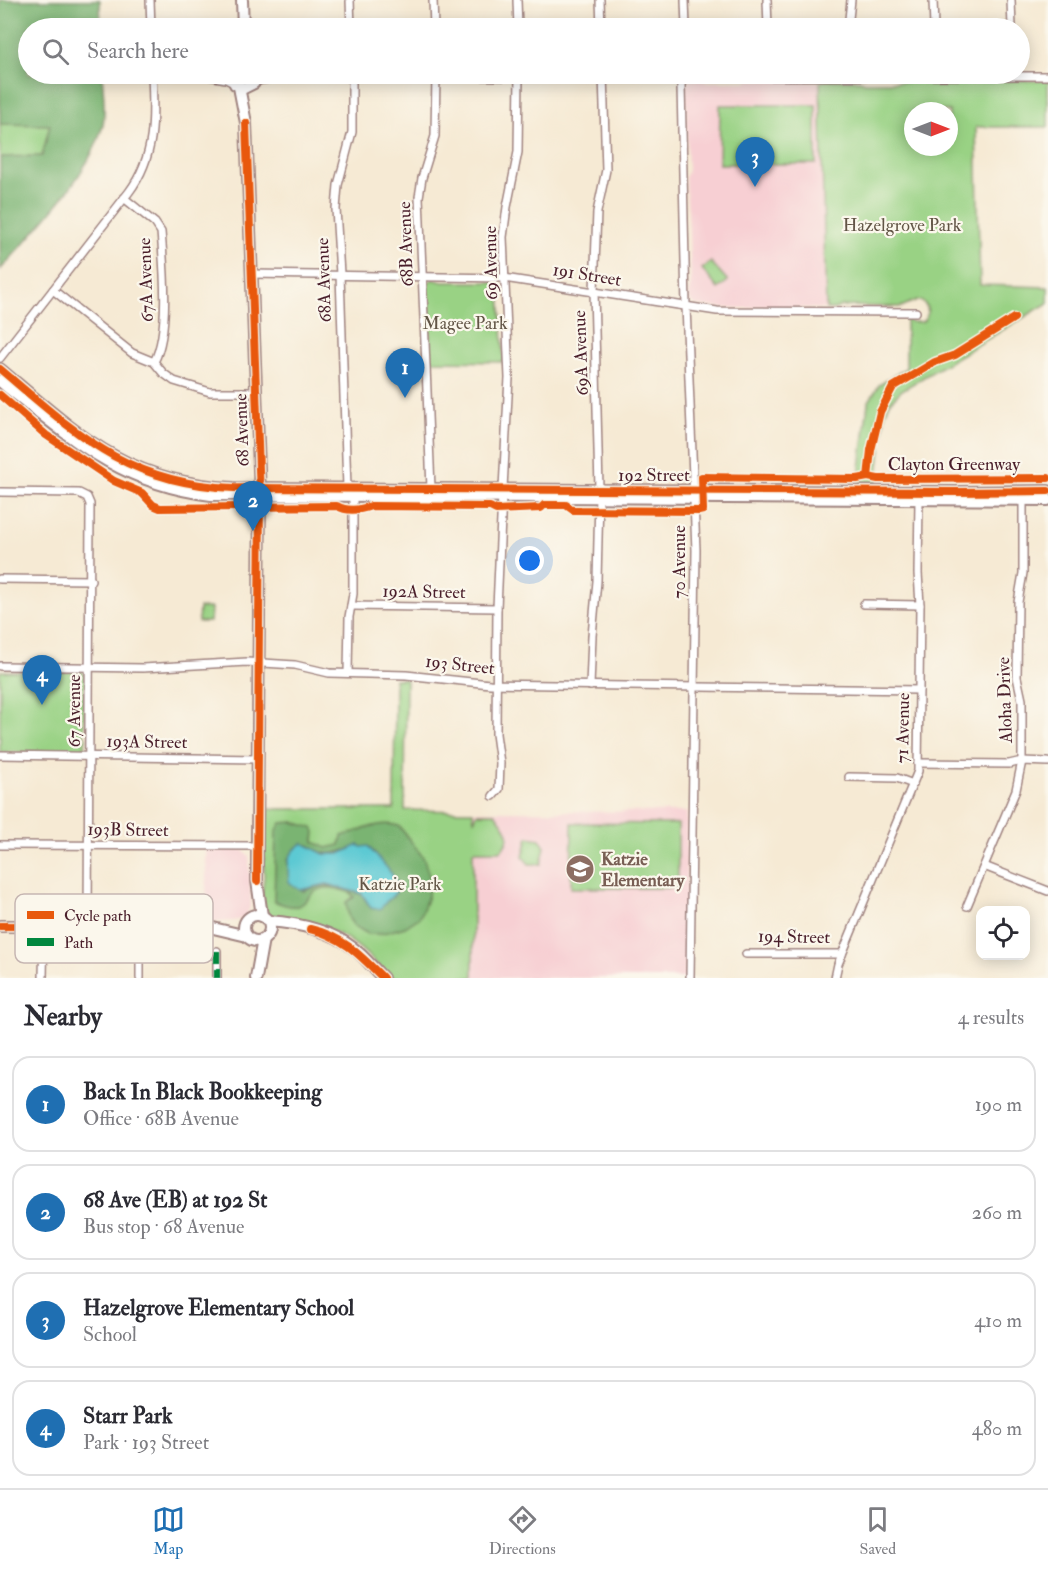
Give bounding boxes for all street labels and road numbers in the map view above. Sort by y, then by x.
street label: 68B Avenue [393,201,419,287]
street label: 69 Avenue [479,225,503,300]
street label: 67A Avenue [133,237,159,323]
street label: 68A Avenue [311,237,337,323]
street label: 191 Street [551,258,623,292]
street label: 69A Avenue [568,309,594,396]
street label: 68 Avenue [229,392,255,467]
street label: Clayton Greenway [888,453,1021,476]
street label: 192 Street [618,464,690,487]
street label: 70 Avenue [668,525,691,599]
street label: 192A Street [382,580,466,604]
street label: 193 Street [424,650,496,680]
street label: Aloha Drive [992,656,1018,745]
street label: 67 Avenue [63,674,86,748]
street label: 71 Avenue [891,692,915,763]
street label: 193A Street [106,730,188,754]
street label: 193B Street [87,818,169,842]
street label: 194 Street [758,925,831,949]

